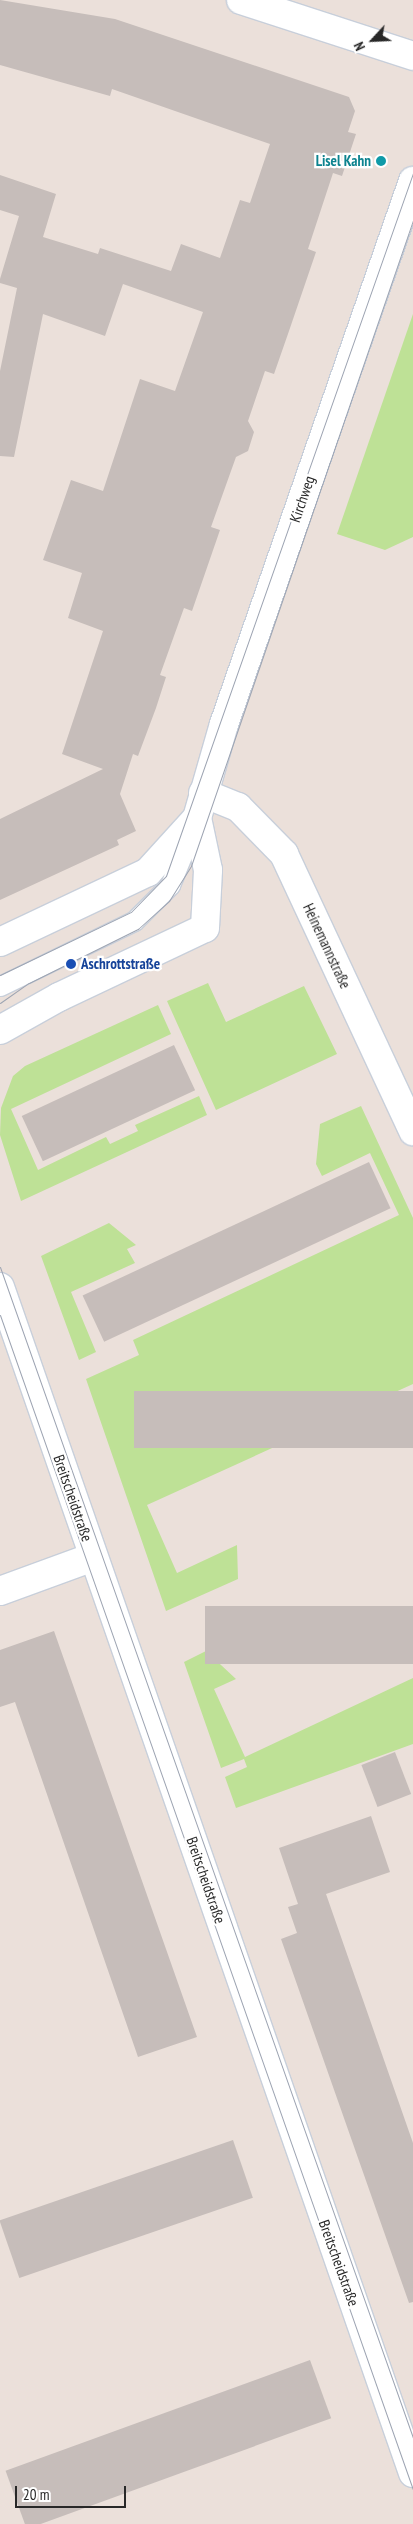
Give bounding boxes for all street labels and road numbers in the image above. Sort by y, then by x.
street label: Kirchweg [286,473,318,525]
street label: Heinemannstraße [299,900,355,992]
street label: Breitscheidstraße [50,1452,96,1544]
street label: Breitscheidstraße [183,1834,229,1926]
street label: Breitscheidstraße [315,2217,363,2309]

